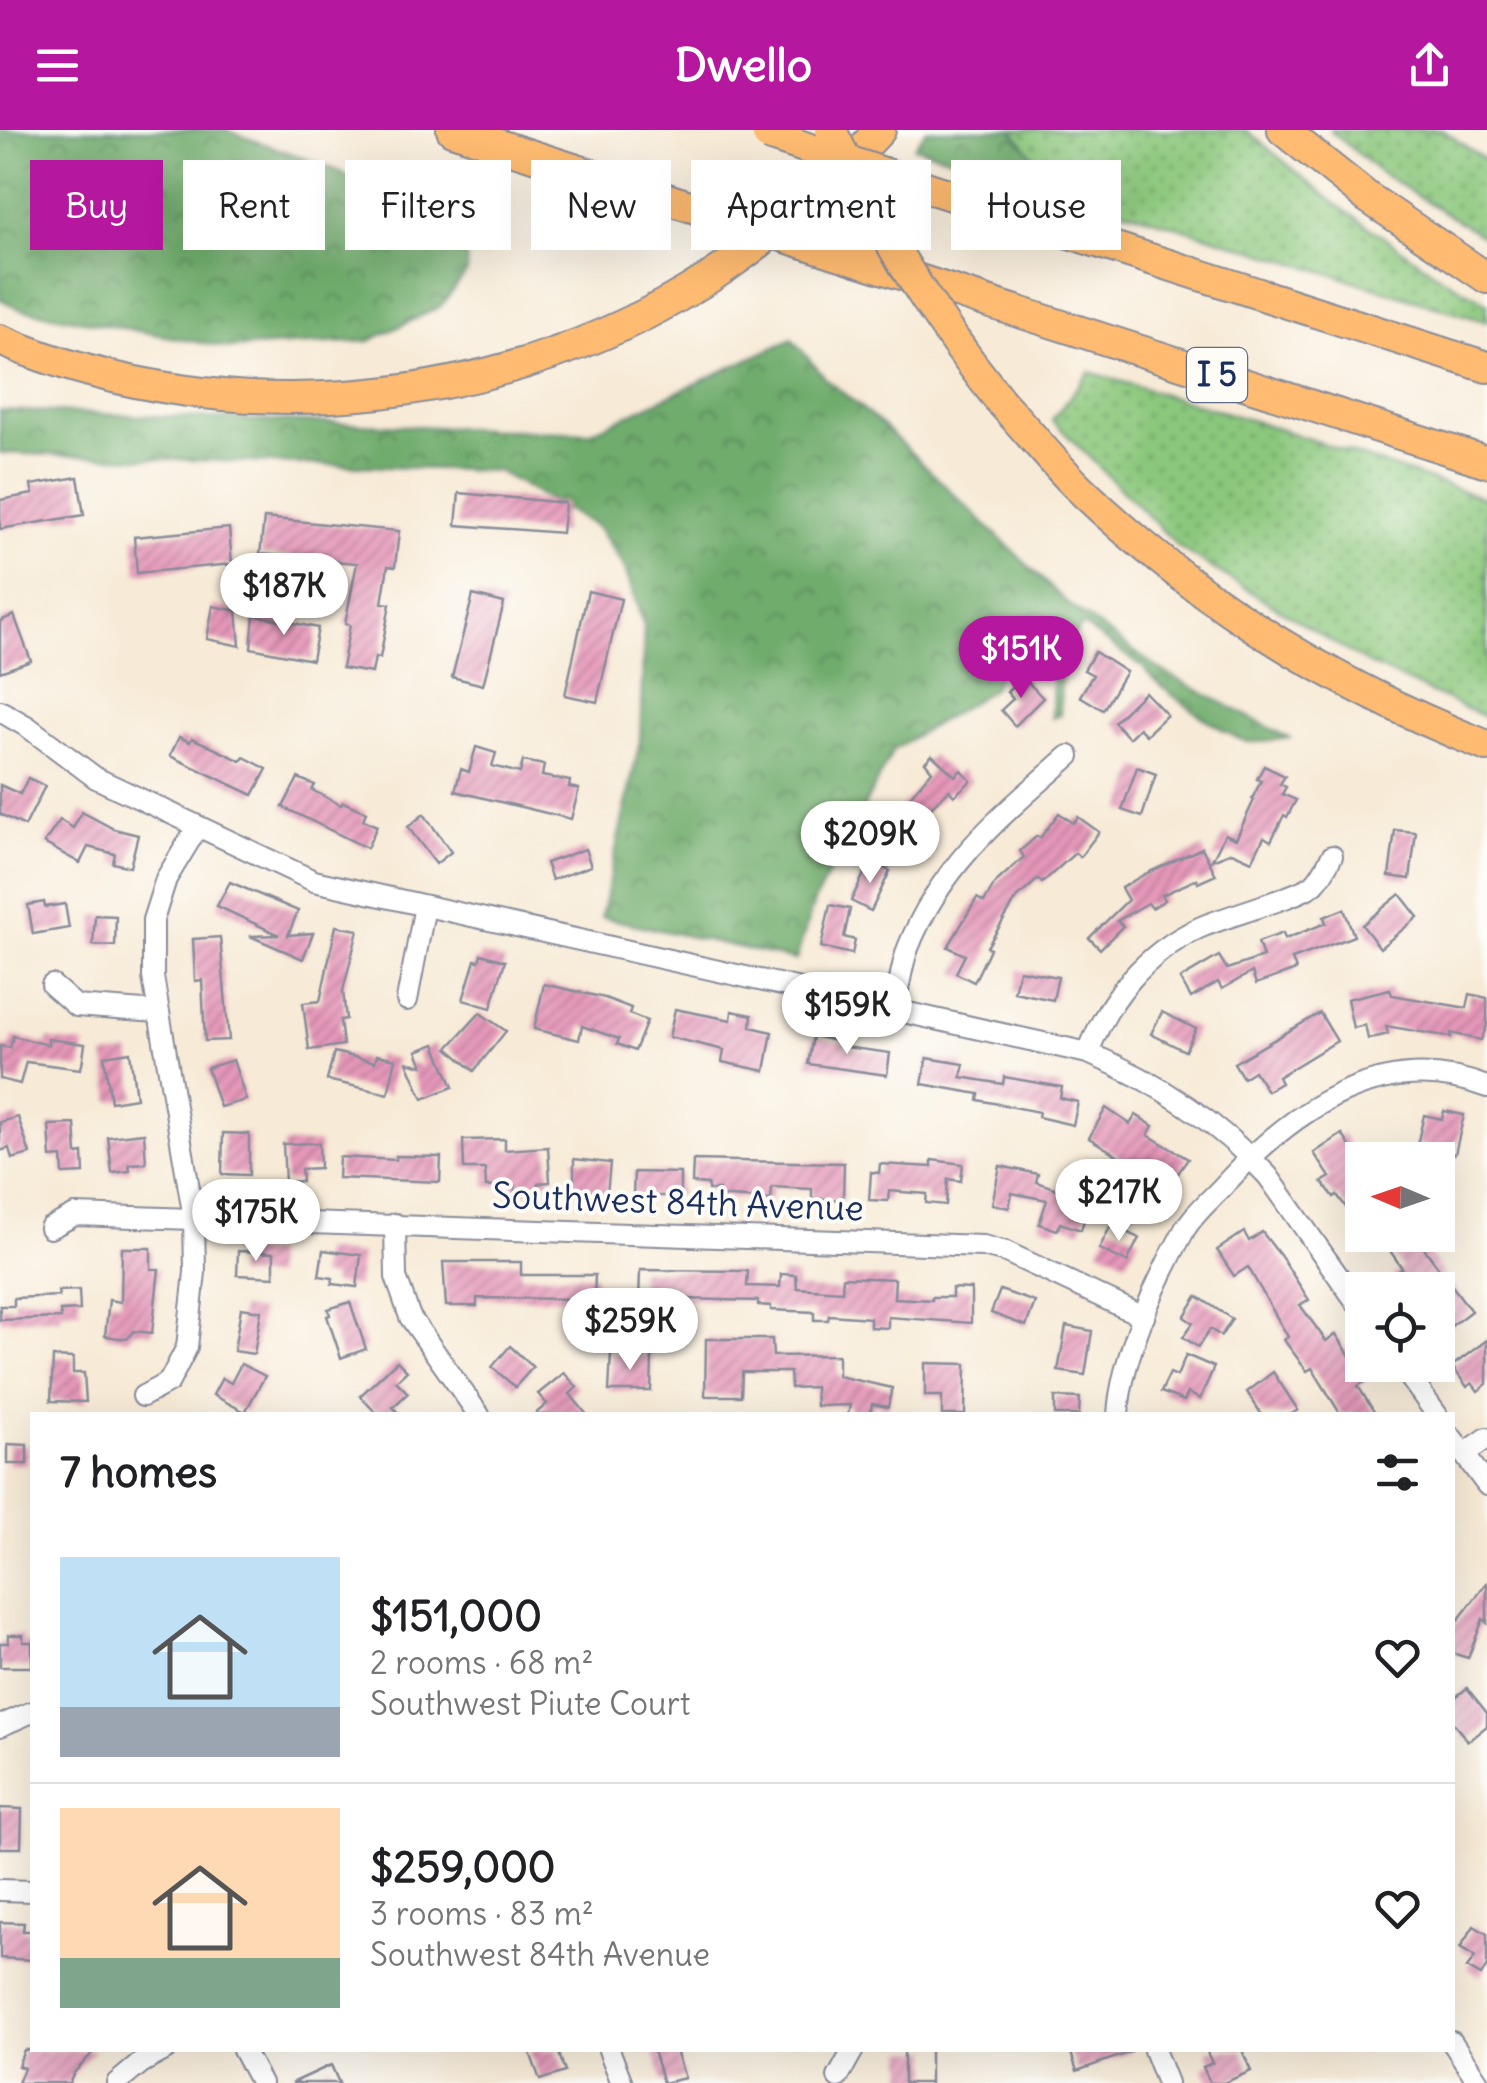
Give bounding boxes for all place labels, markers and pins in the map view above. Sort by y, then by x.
pin: $187K [214,553,354,638]
pin: $151K [951,616,1091,701]
pin: $209K [800,801,940,886]
pin: $159K [777,972,917,1057]
pin: $217K [1049,1159,1189,1244]
pin: $175K [186,1179,326,1264]
pin: $259K [560,1288,700,1373]

